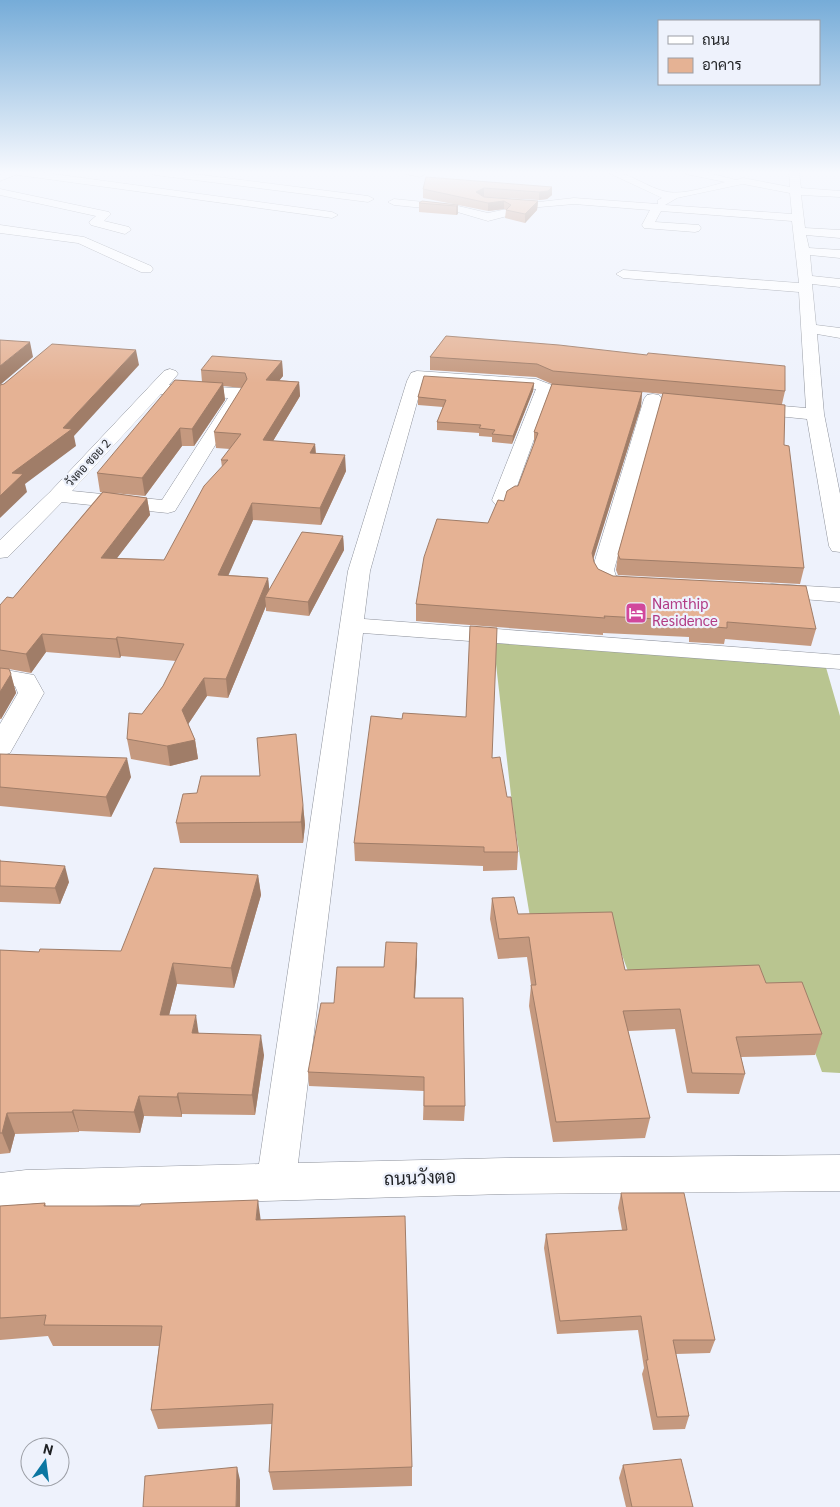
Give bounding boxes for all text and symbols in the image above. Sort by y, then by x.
legend [658,20,820,85]
text: ถนน [702,29,730,48]
text: อาคาร [702,54,742,73]
street label: วังตอ ซอย 2 [61,435,114,490]
place label: Namthip Residence [652,593,718,629]
hotel icon: Namthip Residence [624,601,648,625]
street label: ถนนวังตอ [383,1164,456,1189]
north arrow [20,1437,70,1487]
text: N [41,1438,55,1458]

